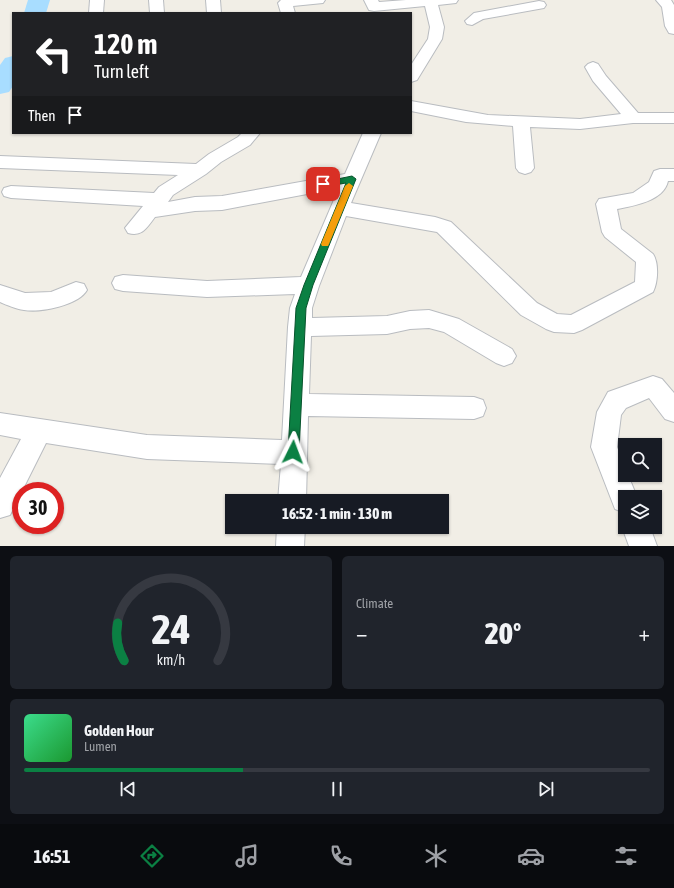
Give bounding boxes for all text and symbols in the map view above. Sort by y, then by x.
icon: left [28,28,80,80]
text: 120 m [94,28,157,60]
text: Turn left [94,61,149,82]
icon: arrive [64,104,86,126]
text: Then [28,107,56,124]
pin [306,167,340,201]
icon: arrive [312,173,334,195]
position arrow [272,431,314,473]
map controls [618,438,662,534]
button: search [618,438,662,482]
speed limit sign: 30 [12,482,64,534]
button: layers [618,490,662,534]
text: 16:52 · 1 min · 130 m [282,505,392,522]
text: Climate [356,596,393,611]
text: 24 [151,604,191,652]
text: 20° [485,616,521,650]
text: − [356,620,367,646]
text: + [639,620,650,646]
text: km/h [157,651,185,667]
text: Golden Hour [84,722,154,739]
text: Lumen [84,739,117,754]
icon: previous [117,778,139,800]
icon: pause [326,778,348,800]
icon: next [535,778,557,800]
icon: directions [138,842,166,870]
icon: music [233,842,261,870]
icon: phone [327,842,355,870]
icon: climate [422,842,450,870]
icon: car [517,842,545,870]
icon: filters [612,842,640,870]
text: 16:51 [33,846,71,867]

